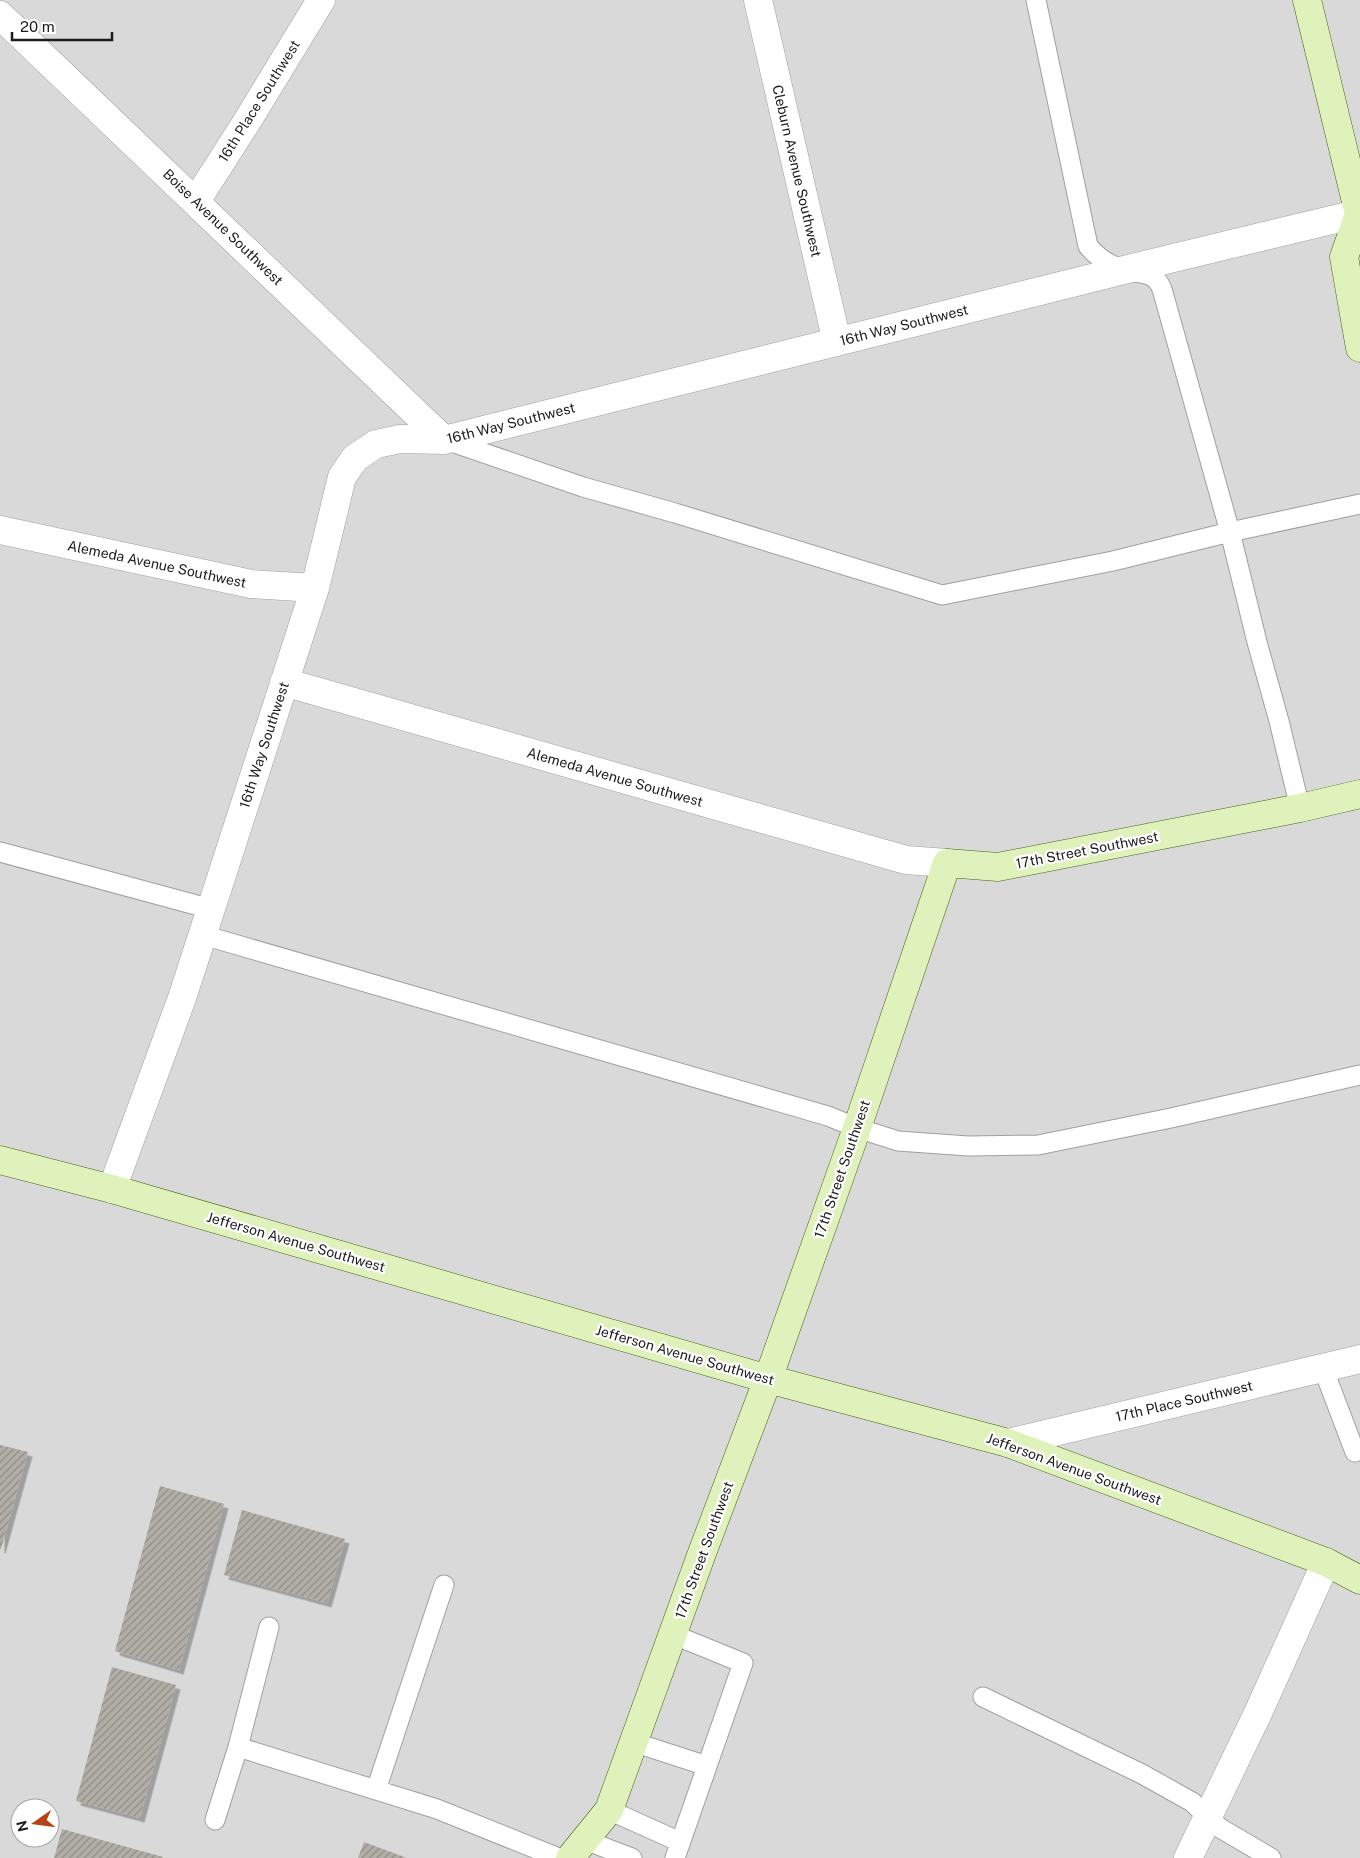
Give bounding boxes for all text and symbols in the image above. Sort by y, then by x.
scale bar [12,10,112,42]
text: 20 m [20,18,55,35]
street label: 16th Place Southwest [215,37,303,165]
street label: Cleburn Avenue Southwest [769,83,825,259]
street label: Boise Avenue Southwest [160,166,286,288]
street label: 16th Way Southwest [838,301,970,349]
street label: 16th Way Southwest [445,399,577,447]
street label: Alemeda Avenue Southwest [66,537,248,591]
street label: 16th Way Southwest [236,680,292,810]
street label: Alemeda Avenue Southwest [525,744,705,810]
street label: 17th Street Southwest [1014,828,1160,872]
street label: 17th Street Southwest [811,1098,873,1240]
street label: Jefferson Avenue Southwest [205,1209,387,1275]
street label: Jefferson Avenue Southwest [594,1322,776,1388]
street label: 17th Place Southwest [1114,1377,1254,1425]
street label: Jefferson Avenue Southwest [984,1430,1164,1508]
street label: 17th Street Southwest [672,1479,736,1621]
north arrow [10,1798,60,1848]
text: N [13,1819,31,1833]

